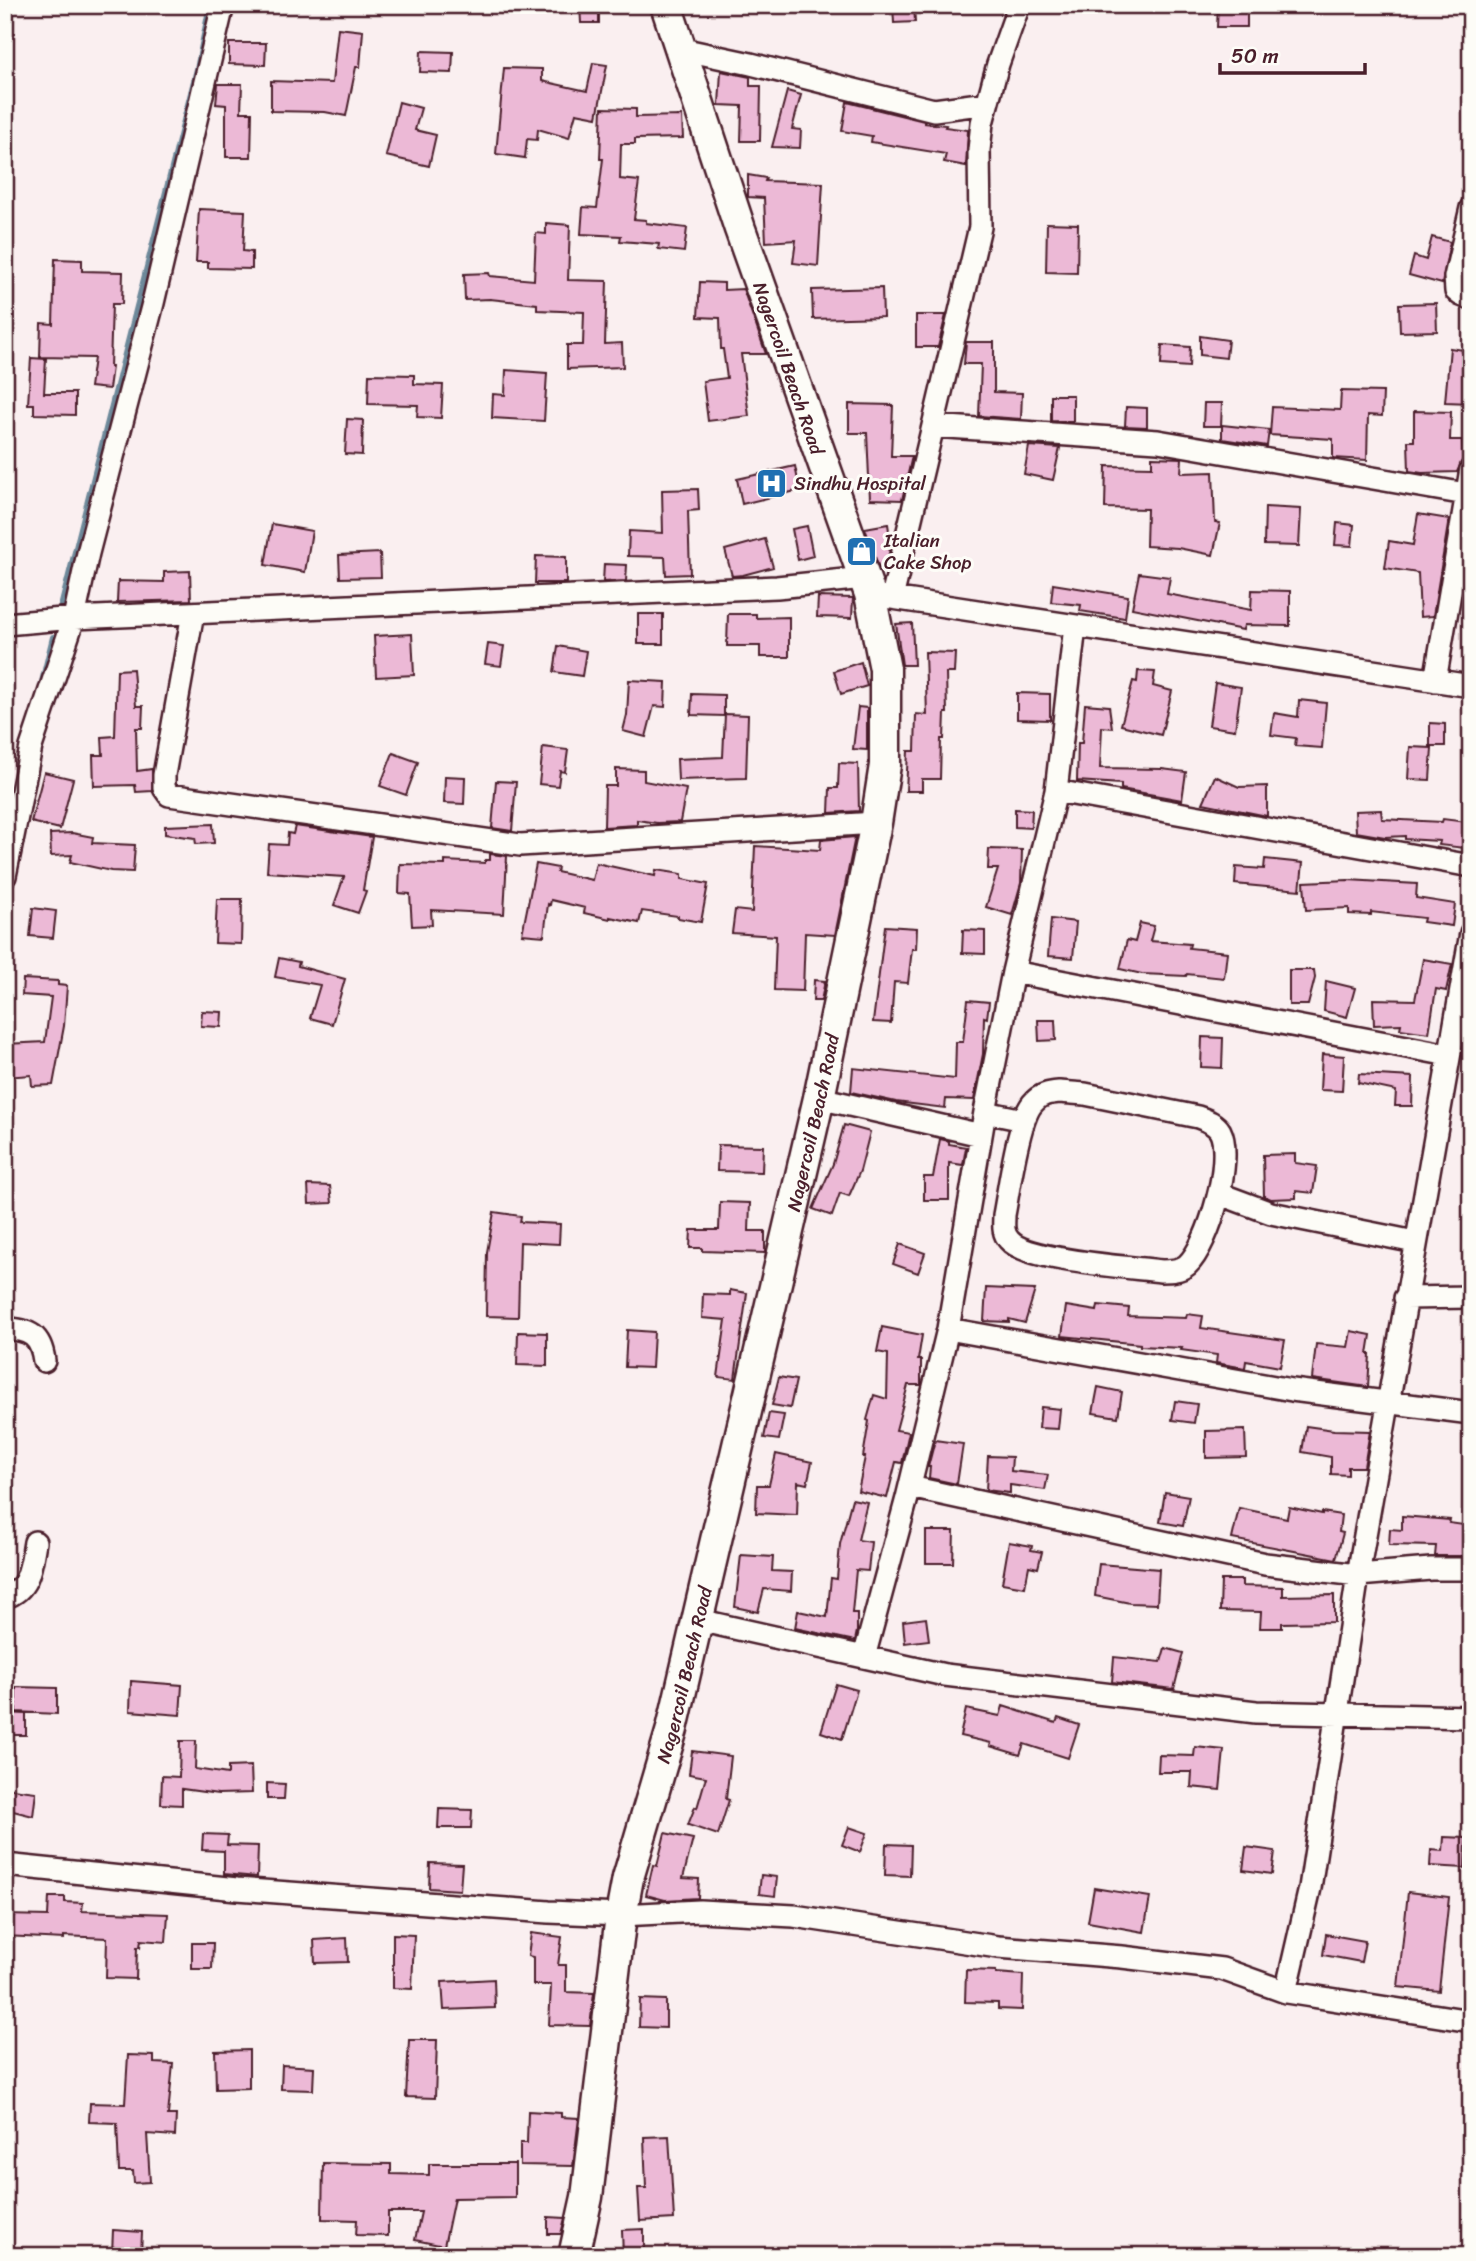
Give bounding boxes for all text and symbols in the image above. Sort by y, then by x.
scale bar [1220,32,1366,76]
text: 50 m [1231,37,1279,75]
street label: Nagercoil Beach Road [744,277,834,461]
hospital icon: Sindhu Hospital [754,466,788,500]
place label: Sindhu Hospital [794,467,927,500]
place label: Italian Cake Shop [883,524,972,579]
shop icon: Italian Cake Shop [844,534,878,568]
street label: Nagercoil Beach Road [777,1029,849,1215]
street label: Nagercoil Beach Road [647,1581,722,1767]

